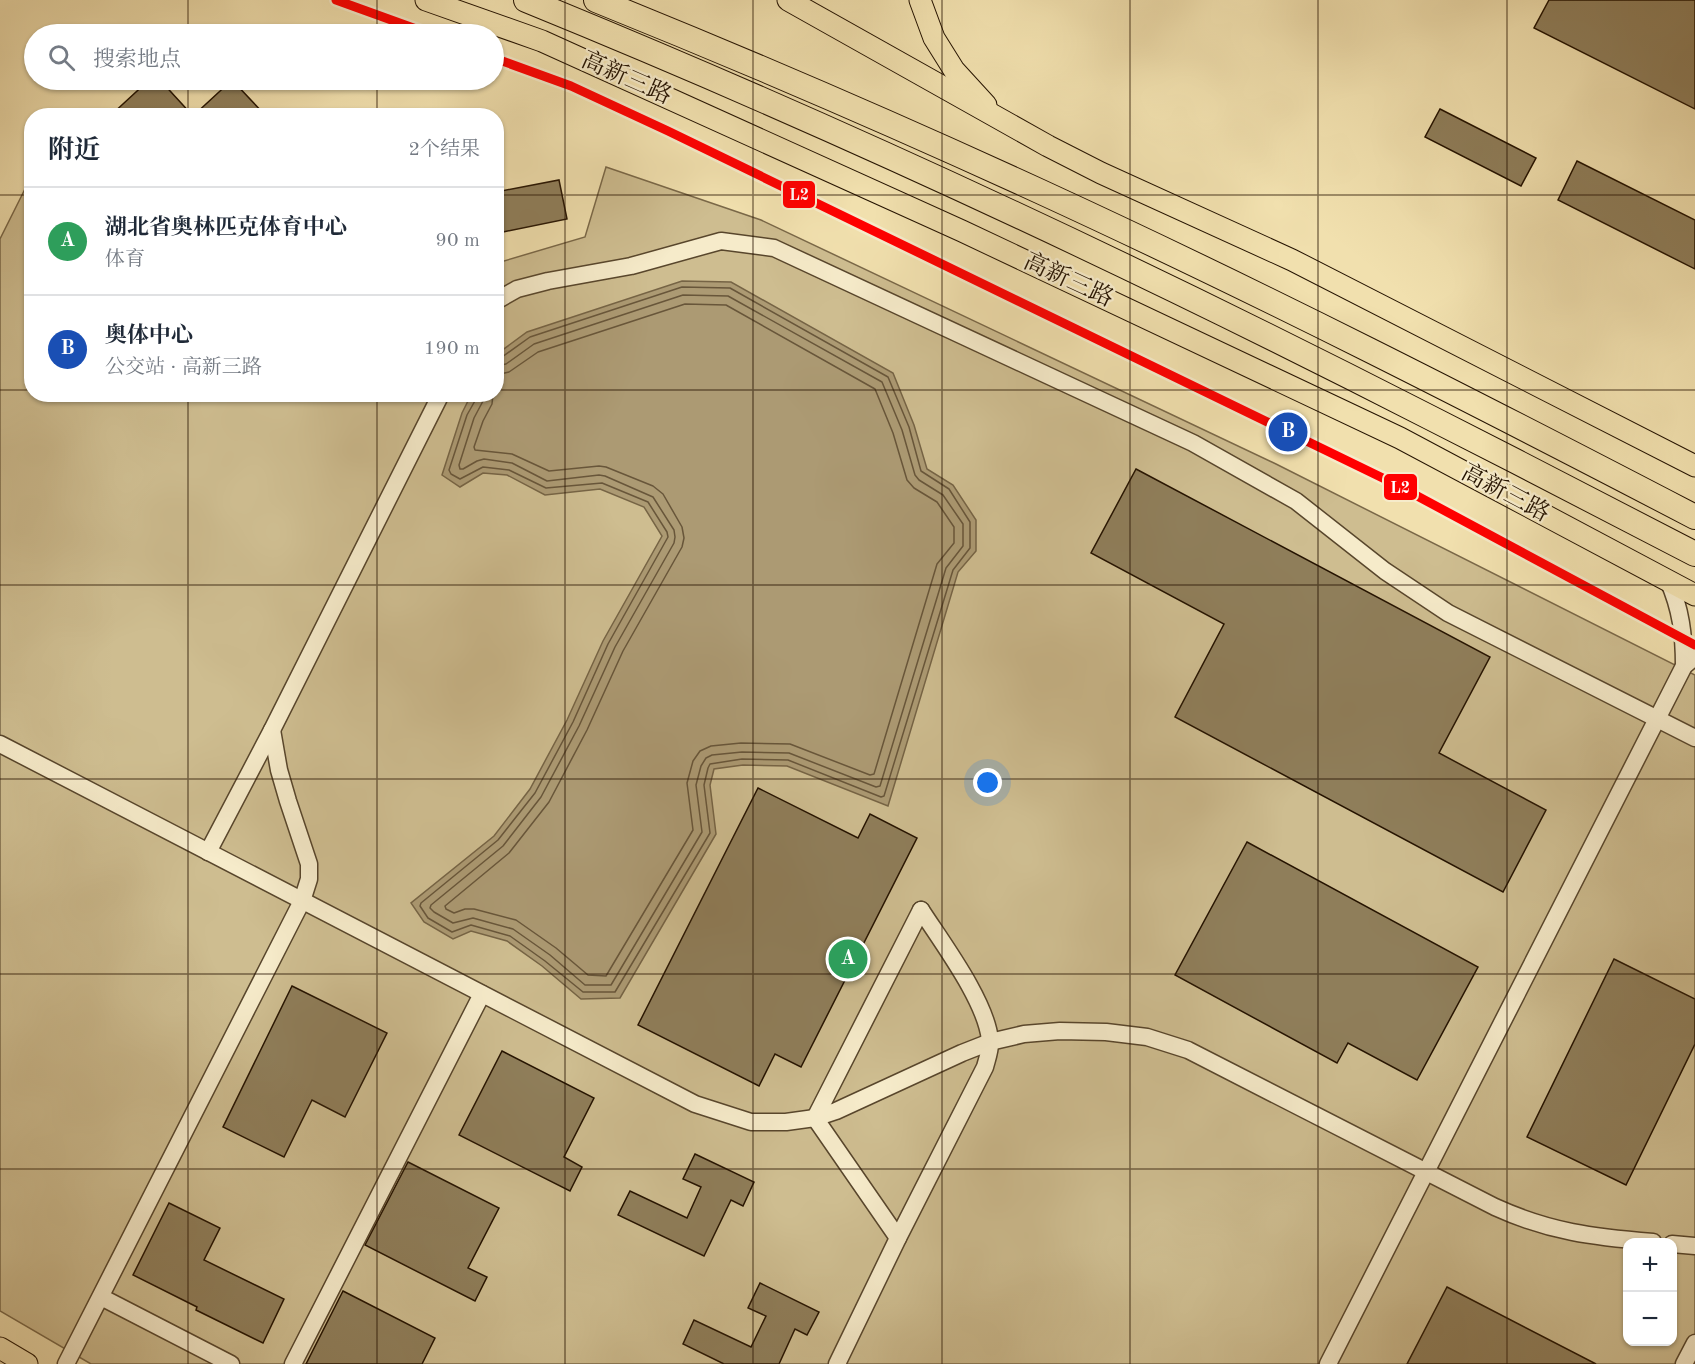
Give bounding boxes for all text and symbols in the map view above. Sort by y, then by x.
search box [24,24,504,90]
icon: search [45,41,78,74]
street label: 高新三路 [577,46,676,109]
text: 搜索地点 [93,49,181,71]
text: 附近 [48,138,100,164]
text: 2个结果 [408,140,480,160]
line badge: L2 [782,180,816,209]
text: L2 [789,188,809,204]
text: 湖北省奥林匹克体育中心 [105,217,347,239]
text: A [60,231,75,251]
text: 90 m [435,231,480,251]
street label: 高新三路 [1019,247,1118,312]
text: 体育 [105,250,145,270]
text: 奥体中心 [105,325,193,347]
text: B [60,339,75,359]
text: 190 m [424,339,480,359]
text: 公交站 · 高新三路 [105,358,262,378]
pin: B [1268,410,1308,454]
street label: 高新三路 [1457,458,1554,527]
line badge: L2 [1383,473,1418,501]
text: L2 [1390,481,1410,497]
your location [973,768,1002,797]
pin: A [828,936,868,982]
map controls [1623,1238,1677,1346]
button: + [1623,1238,1677,1292]
button: − [1623,1292,1677,1346]

